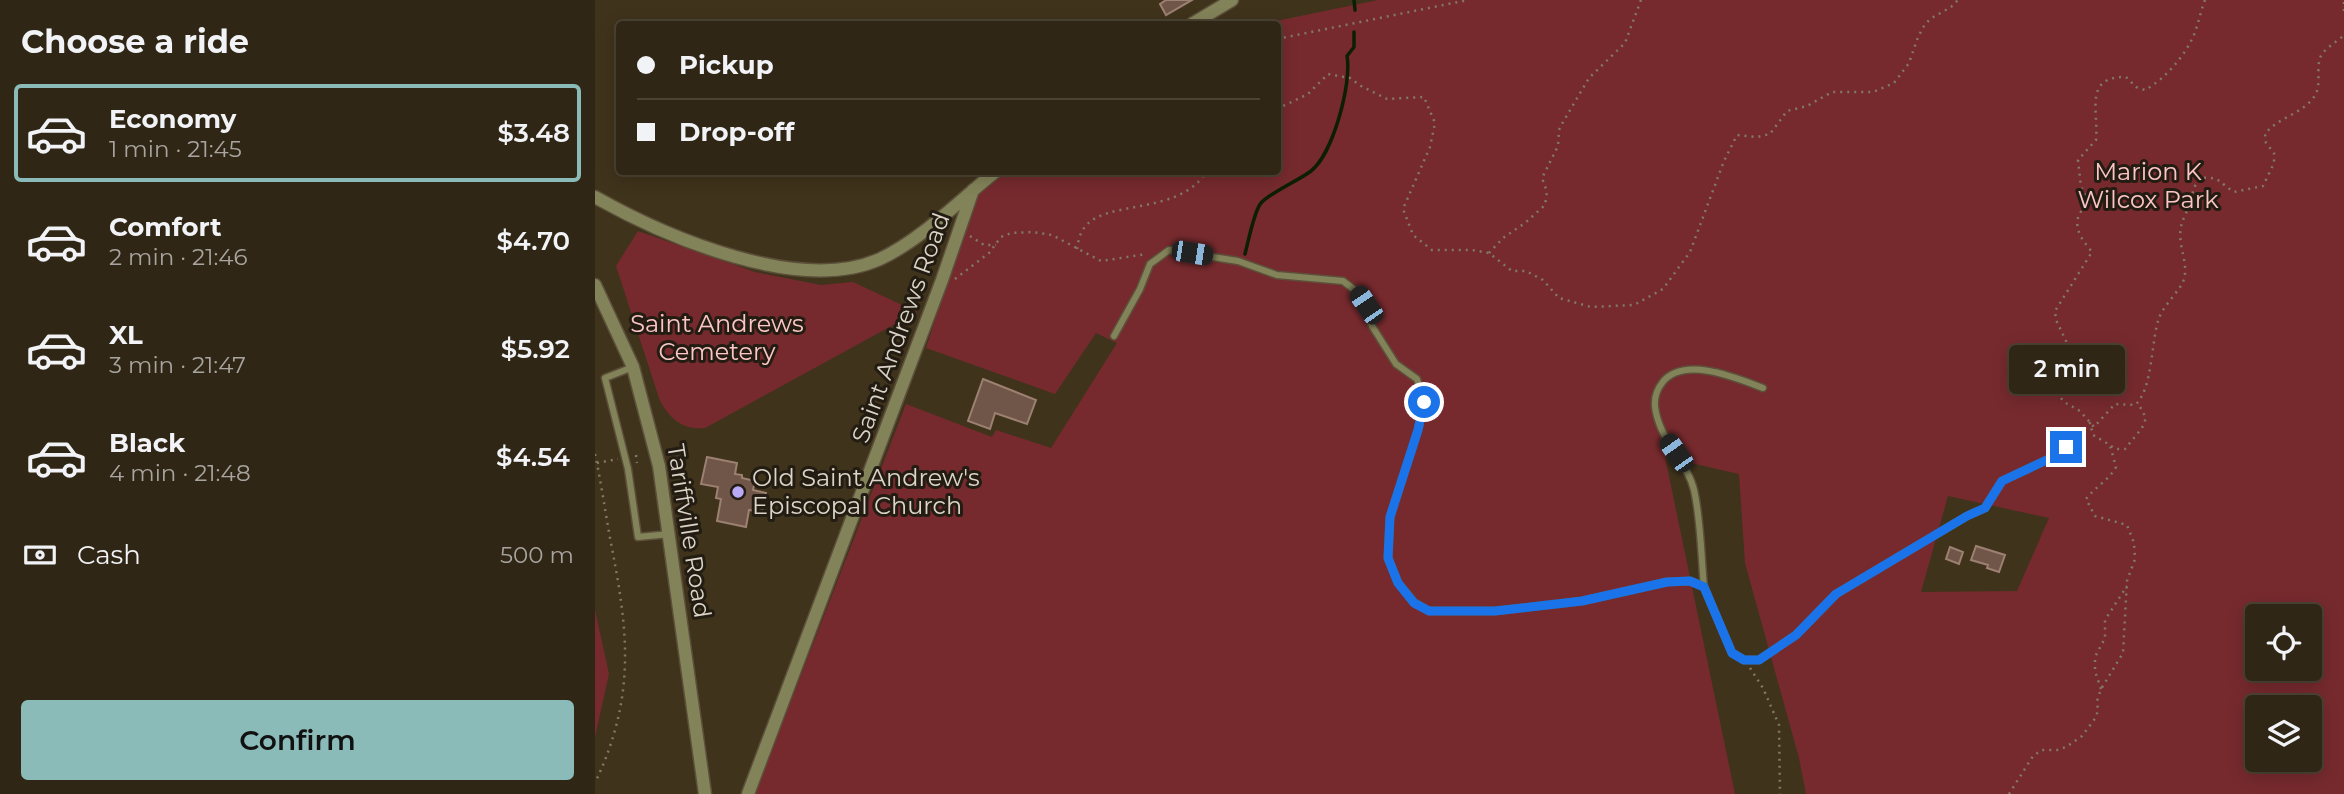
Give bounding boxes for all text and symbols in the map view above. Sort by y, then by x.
text: Choose a ride [21,22,249,61]
text: Pickup [679,49,774,81]
icon: car [25,102,88,165]
text: Economy [109,103,236,135]
text: Drop-off [679,116,794,148]
text: $3.48 [498,117,570,149]
text: 1 min · 21:45 [109,135,242,163]
park label: Marion K Wilcox Park [2077,157,2219,214]
street label: Saint Andrews Road [845,209,956,447]
icon: car [25,210,88,273]
text: Comfort [109,211,221,243]
text: $4.70 [496,225,570,257]
car [1170,239,1215,267]
text: 2 min · 21:46 [109,243,248,271]
car [1346,282,1387,328]
park label: Saint Andrews Cemetery [630,309,804,366]
icon: car [25,318,88,381]
text: XL [109,319,143,351]
text: $5.92 [501,333,570,365]
callout: 2 min [2008,346,2124,394]
text: 3 min · 21:47 [109,351,246,379]
text: 2 min [2034,355,2100,383]
route start [1408,386,1440,418]
icon: car [25,426,88,489]
text: Black [109,427,185,459]
car [1656,430,1697,476]
route end [2050,431,2082,463]
text: $4.54 [496,441,570,473]
street label: Tariffville Road [661,442,718,620]
text: 4 min · 21:48 [109,459,251,487]
place label: Old Saint Andrew's Episcopal Church [752,463,980,520]
marker: Old Saint Andrew's Episcopal Church [730,484,746,500]
icon: cash [21,536,59,574]
text: Cash [77,539,141,571]
text: 500 m [500,541,574,569]
map controls [2245,604,2322,772]
button: locate [2245,604,2322,681]
button: layers [2245,695,2322,772]
button: Confirm [21,700,574,780]

